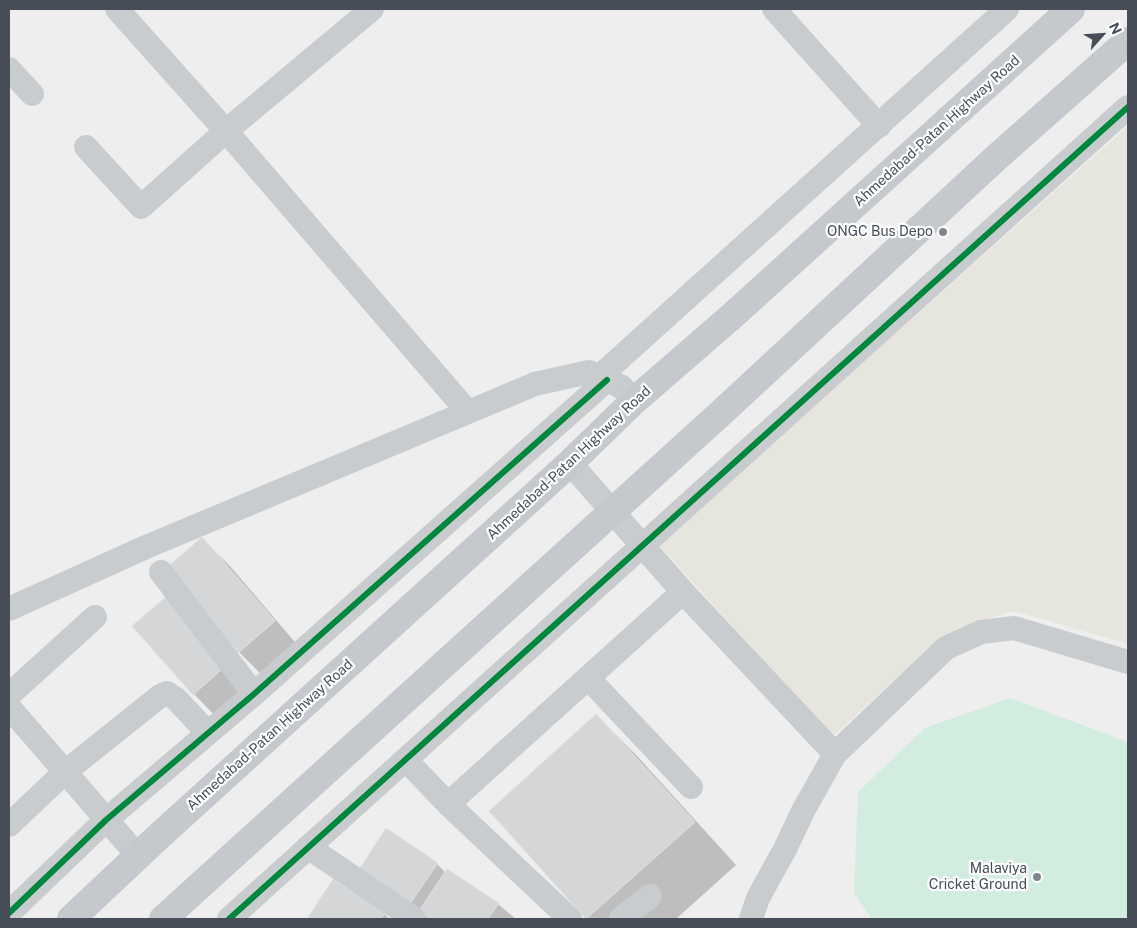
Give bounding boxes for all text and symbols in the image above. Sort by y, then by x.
north arrow [1077,10,1127,60]
text: N [1106,20,1125,37]
street label: Ahmedabad-Patan Highway Road [851,52,1023,210]
place label: ONGC Bus Depo [827,224,933,240]
marker: ONGC Bus Depo [937,226,949,238]
street label: Ahmedabad-Patan Highway Road [484,383,654,543]
street label: Ahmedabad-Patan Highway Road [184,656,356,814]
place label: Malaviya Cricket Ground [929,861,1027,894]
marker: Malaviya Cricket Ground [1031,871,1043,883]

